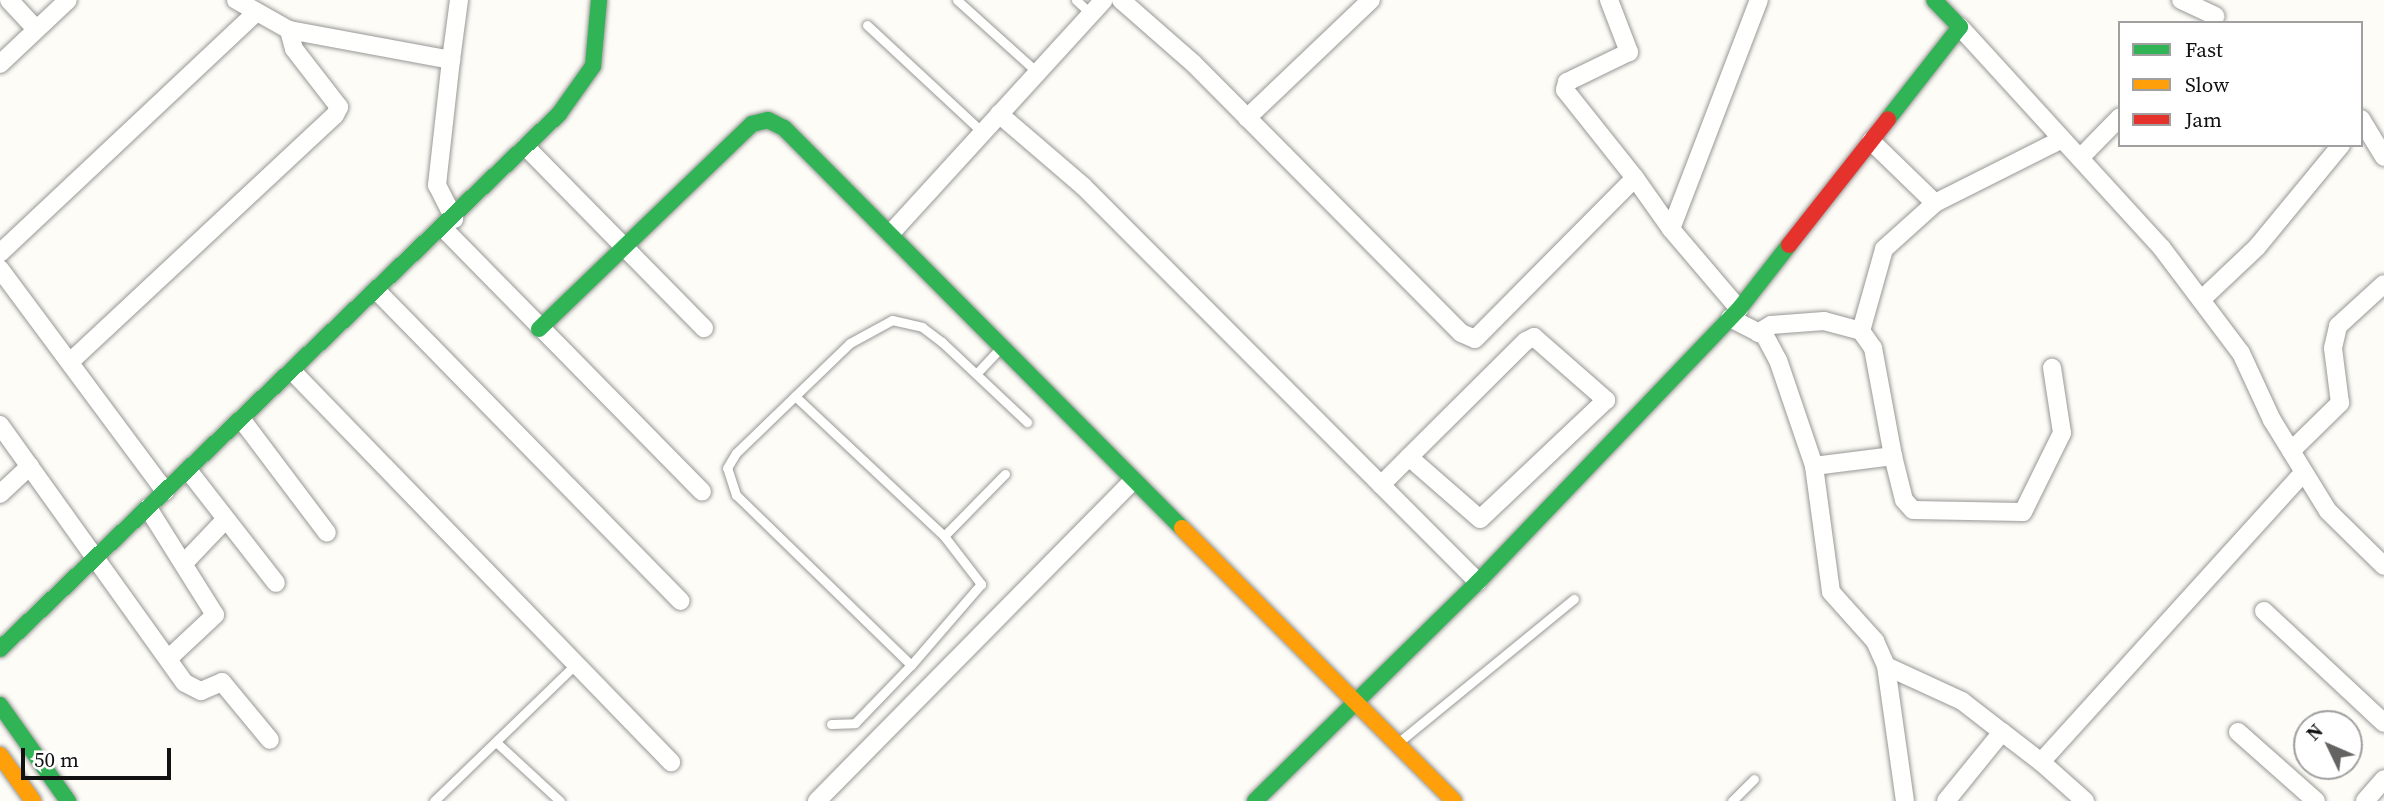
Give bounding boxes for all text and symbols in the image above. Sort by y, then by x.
legend [2118,21,2363,147]
text: Fast [2185,35,2223,64]
text: Slow [2185,70,2229,99]
text: Jam [2185,105,2222,134]
north arrow [2293,710,2363,780]
text: N [2300,718,2328,746]
scale bar [24,734,175,778]
text: 50 m [34,745,79,774]

